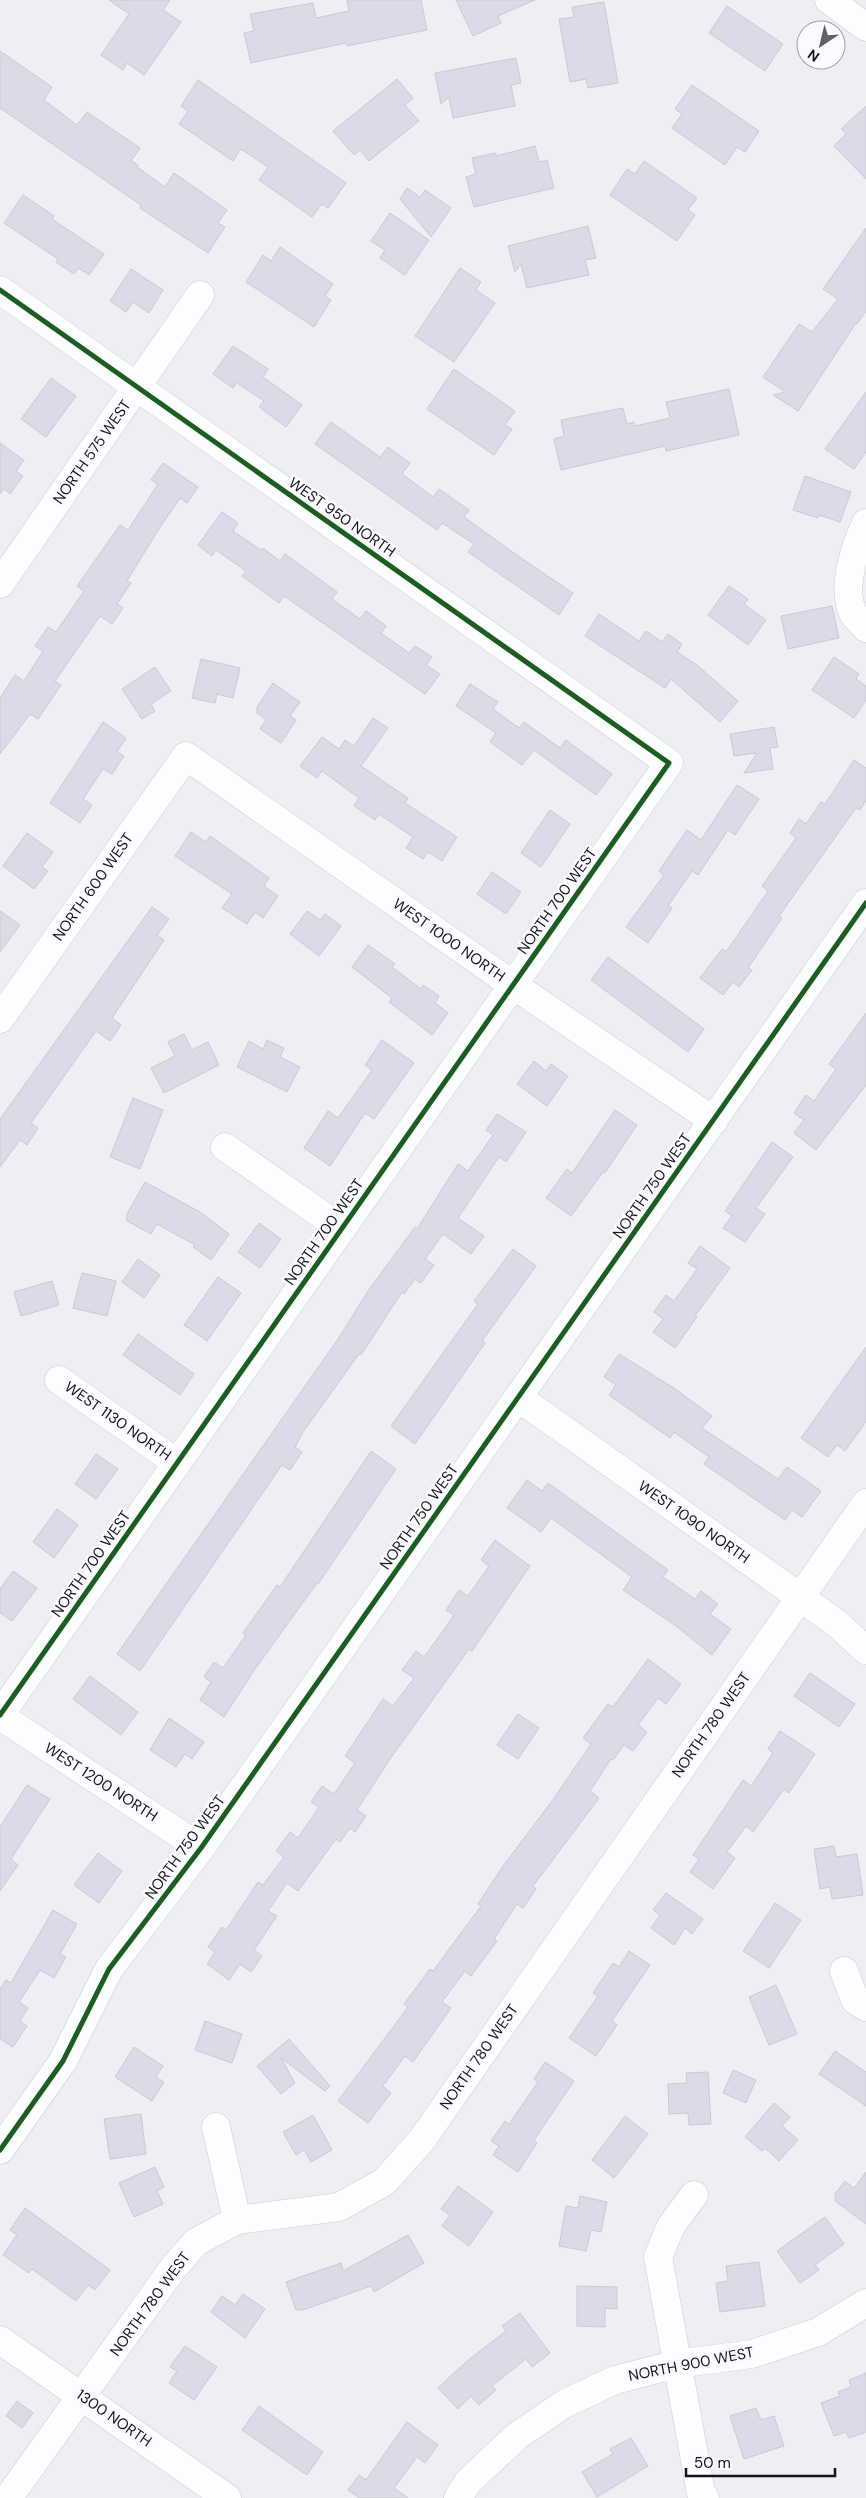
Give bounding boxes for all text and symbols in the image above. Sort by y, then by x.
north arrow [796,20,846,70]
text: N [804,45,823,66]
street label: NORTH 575 WEST [49,396,135,508]
street label: WEST 950 NORTH [285,473,399,561]
street label: NORTH 600 WEST [48,829,138,945]
street label: NORTH 700 WEST [513,844,601,958]
street label: WEST 1000 NORTH [389,894,509,986]
street label: NORTH 750 WEST [608,1129,696,1243]
street label: NORTH 700 WEST [280,1175,368,1289]
street label: WEST 1130 NORTH [61,1377,175,1465]
street label: NORTH 750 WEST [375,1460,463,1574]
street label: WEST 1090 NORTH [634,1476,754,1568]
street label: NORTH 700 WEST [47,1507,135,1621]
street label: NORTH 780 WEST [667,1668,755,1782]
street label: WEST 1200 NORTH [41,1738,161,1826]
street label: NORTH 750 WEST [140,1791,230,1903]
street label: NORTH 780 WEST [435,2000,523,2114]
street label: NORTH 780 WEST [105,2248,195,2360]
street label: NORTH 900 WEST [627,2342,755,2386]
street label: 1300 NORTH [72,2385,156,2451]
scale bar [686,2446,835,2478]
text: 50 m [694,2453,731,2473]

